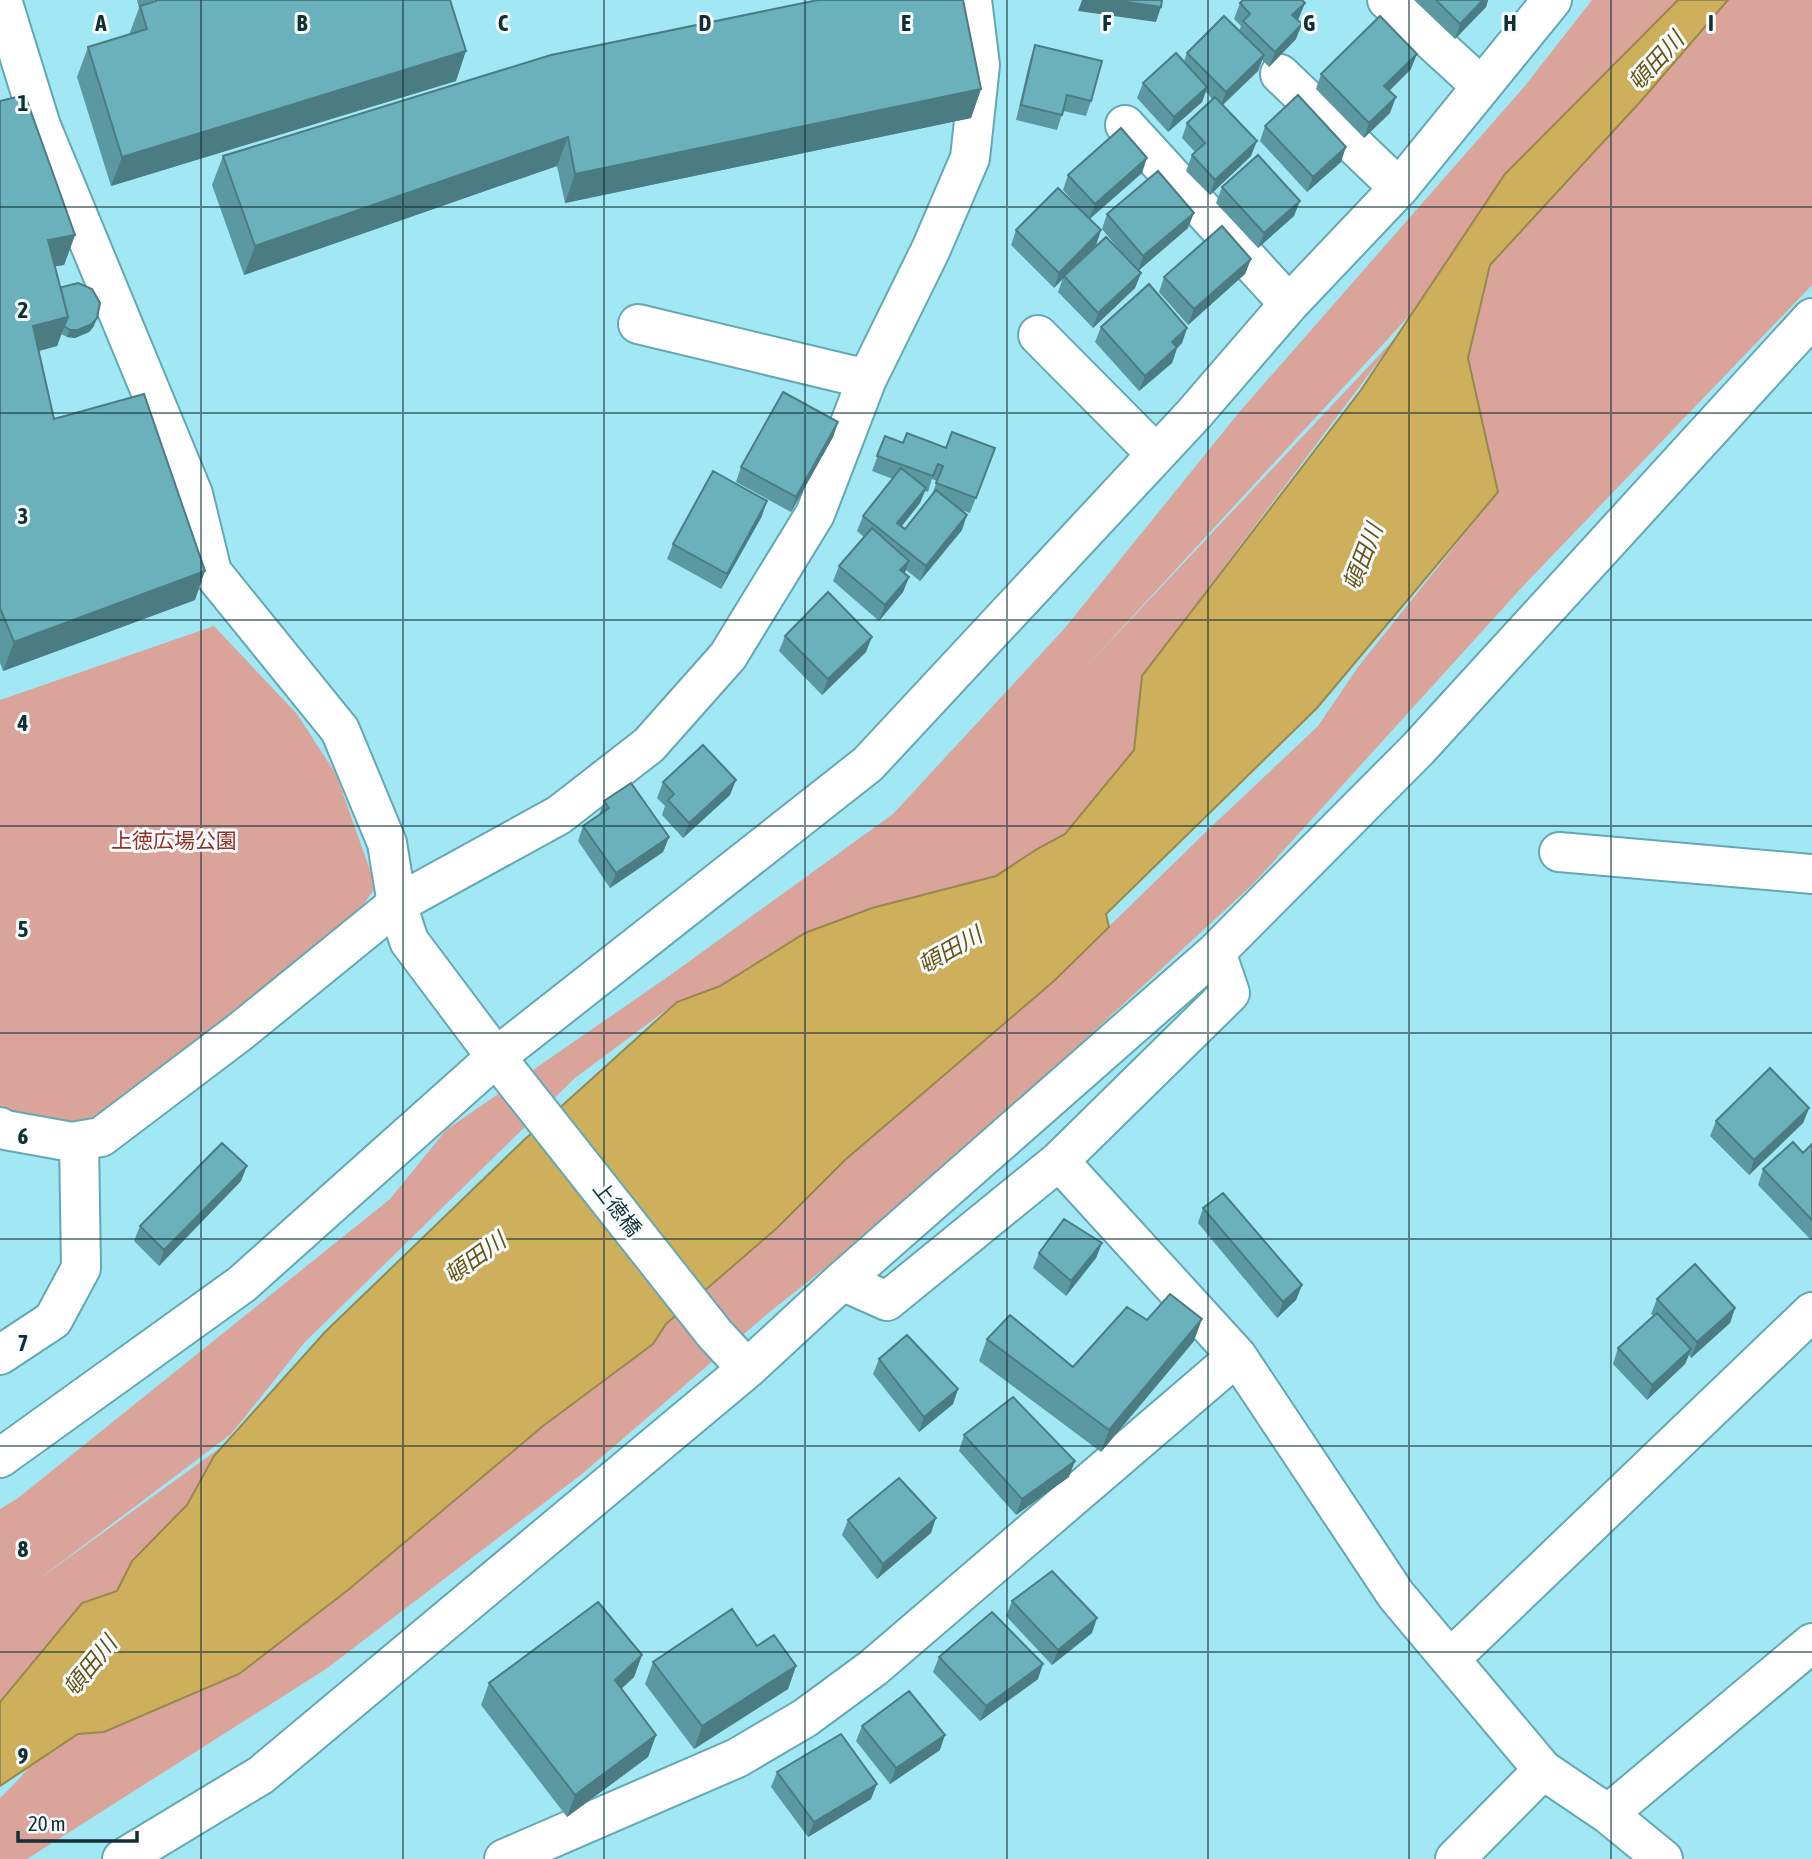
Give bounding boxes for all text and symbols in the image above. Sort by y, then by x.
text: A [94,10,107,36]
text: B [297,10,308,36]
text: C [498,10,509,36]
text: D [699,10,712,36]
text: E [901,10,911,36]
text: F [1102,10,1112,36]
text: G [1303,10,1315,36]
text: H [1503,10,1517,36]
text: I [1708,10,1714,36]
water label: 頓田川 [1623,24,1691,95]
text: 1 [18,90,29,116]
text: 2 [18,297,28,323]
text: 3 [18,503,28,529]
water label: 頓田川 [1338,517,1389,594]
text: 4 [17,710,29,736]
park label: 上徳広場公園 [111,828,237,852]
text: 5 [18,916,29,942]
water label: 頓田川 [914,920,989,979]
text: 6 [18,1123,29,1149]
street label: 上徳橋 [589,1176,647,1241]
water label: 頓田川 [439,1225,513,1289]
text: 7 [18,1330,28,1356]
text: 8 [18,1536,29,1562]
water label: 頓田川 [58,1629,124,1701]
text: 9 [18,1743,29,1769]
scale bar [18,1800,136,1844]
text: 20 m [28,1811,66,1835]

